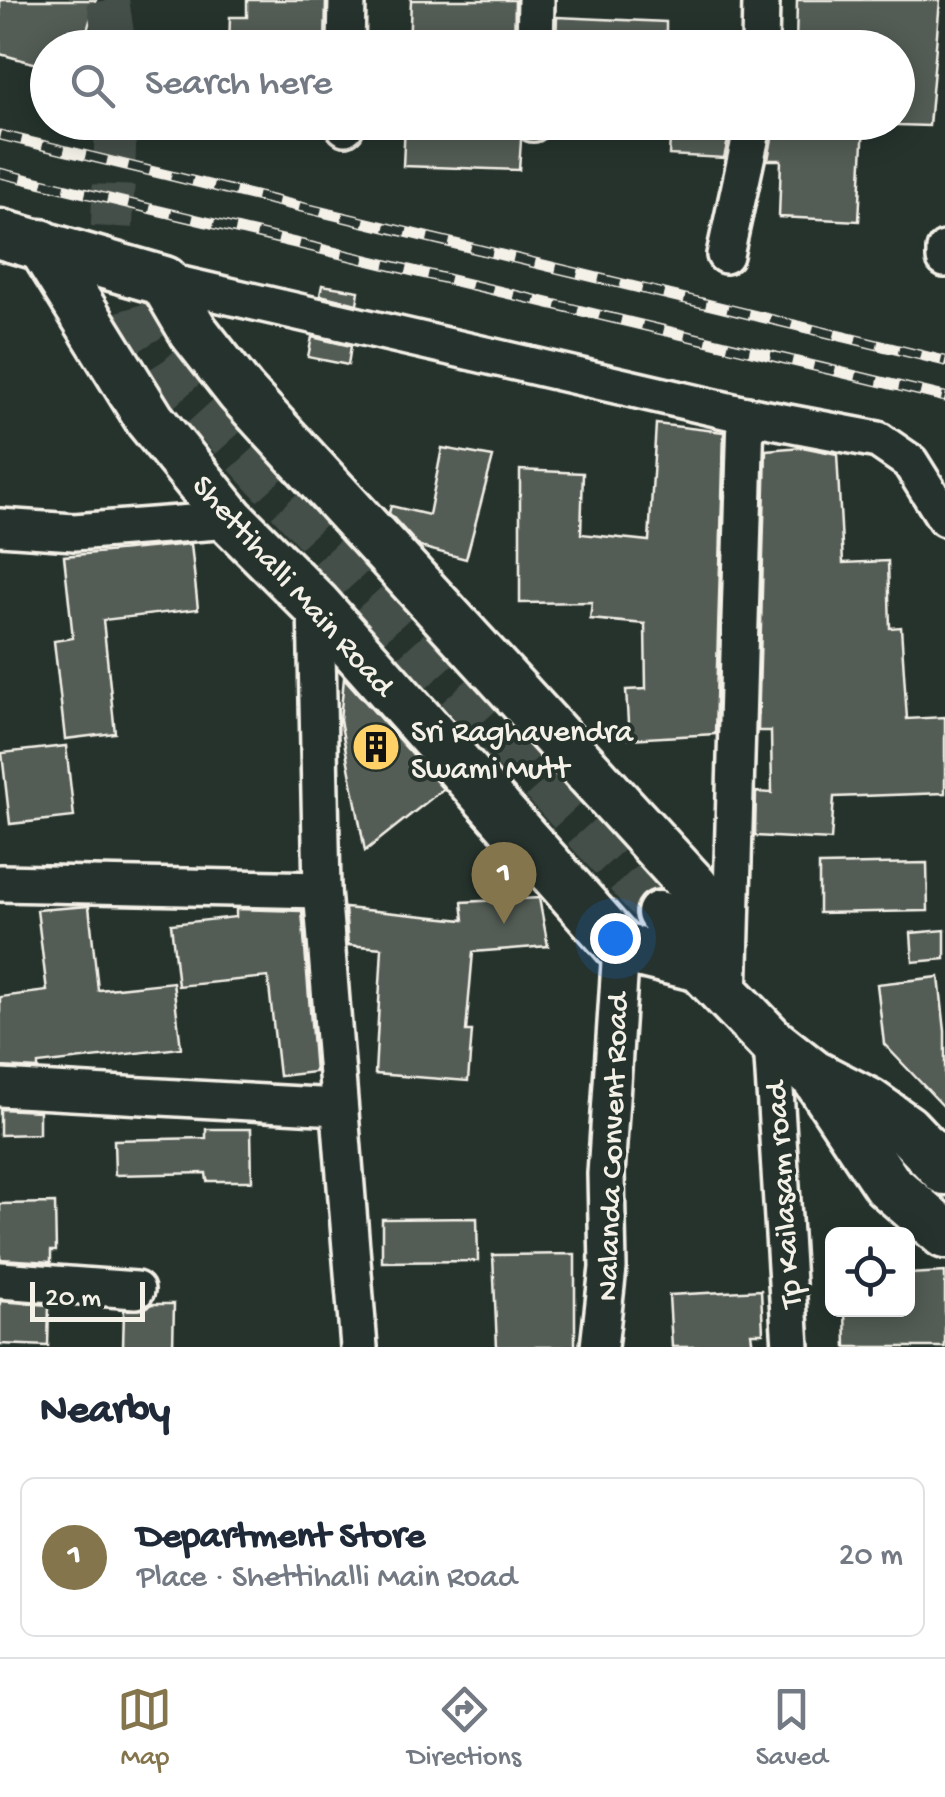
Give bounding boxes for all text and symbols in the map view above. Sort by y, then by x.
search box [30,30,915,140]
icon: search [65,58,120,113]
text: Search here [145,63,332,107]
street label: Shettihalli Main Road [182,469,402,708]
place label: Sri Raghavendra Swami Mutt [411,715,634,790]
building icon: Sri Raghavendra Swami Mutt [350,721,402,773]
pin: 1 [472,842,536,924]
your location [590,913,641,964]
street label: Nalanda Convent Road [591,990,639,1302]
street label: Tp Kailasam road [759,1078,813,1311]
map controls [825,1227,915,1317]
button: locate [825,1227,915,1317]
scale bar [30,1277,145,1322]
text: 20 m [45,1283,101,1316]
text: Nearby [40,1388,170,1437]
text: Department Store [137,1516,425,1560]
text: 1 [68,1538,81,1576]
text: 20 m [839,1538,903,1576]
text: Place · Shettihalli Main Road [137,1560,517,1598]
tab: Map [117,1682,172,1775]
tab: Directions [407,1682,521,1775]
tab: Saved [756,1682,828,1775]

